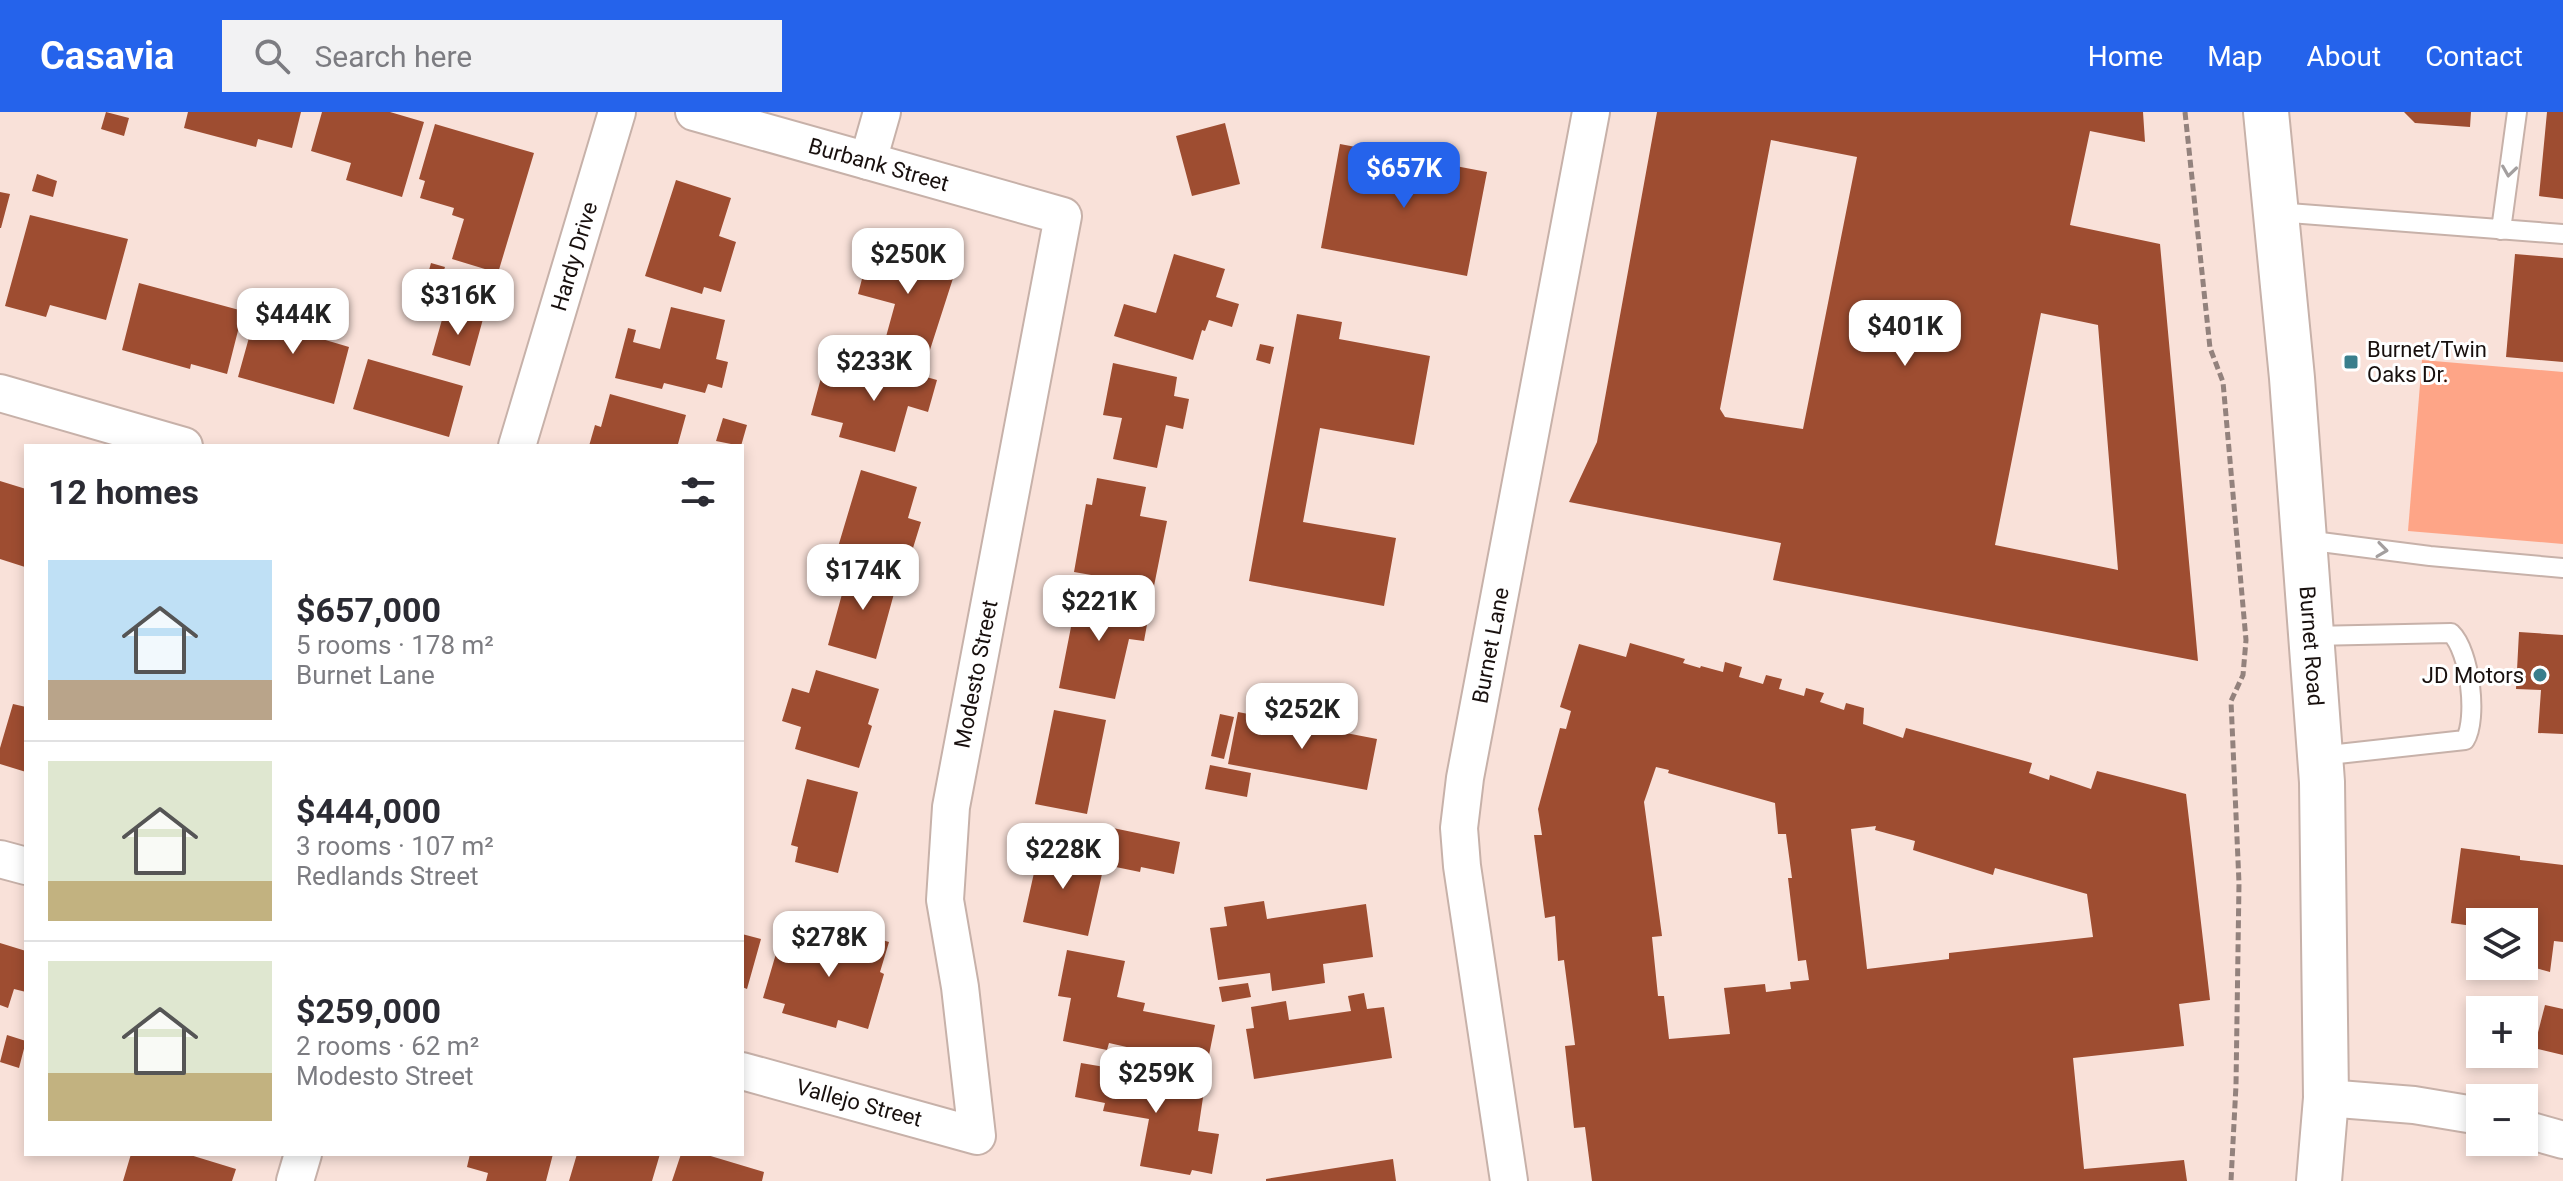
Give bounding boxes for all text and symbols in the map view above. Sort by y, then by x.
search box [222,20,782,92]
text: Casavia [40,34,174,78]
icon: search [250,34,294,78]
text: Search here [314,39,472,74]
text: Home [2088,40,2163,73]
text: Map [2207,40,2263,73]
text: About [2307,40,2381,73]
text: Contact [2425,40,2523,73]
street label: Burbank Street [806,132,952,196]
pin: $657K [1348,142,1460,210]
text: $657K [1366,153,1442,183]
one-way arrow [2501,164,2518,178]
street label: Hardy Drive [546,199,602,314]
pin: $250K [852,228,964,296]
text: $250K [870,239,946,269]
pin: $316K [402,269,514,337]
text: $316K [420,280,496,310]
pin: $444K [237,288,349,356]
text: $444K [255,299,331,329]
pin: $401K [1849,300,1961,368]
text: $401K [1867,311,1943,341]
pin: $233K [818,335,930,403]
place label: Burnet/Twin Oaks Dr. [2367,337,2487,387]
text: $233K [836,346,912,376]
marker: Burnet/Twin Oaks Dr. [2342,353,2360,371]
icon: filters [676,470,720,514]
text: 12 homes [48,472,199,512]
one-way arrow [2375,541,2389,558]
pin: $174K [807,544,919,612]
text: $174K [825,555,901,585]
pin: $221K [1043,575,1155,643]
street label: Burnet Lane [1467,585,1513,705]
street label: Burnet Road [2295,585,2329,707]
text: $221K [1061,586,1137,616]
text: $657,000 [296,590,441,630]
icon: home [112,592,208,688]
street label: Modesto Street [949,598,1003,750]
text: 5 rooms · 178 m² [296,630,494,660]
text: Burnet Lane [296,660,435,690]
place label: JD Motors [2422,663,2524,688]
marker: JD Motors [2531,666,2549,684]
pin: $252K [1246,683,1358,751]
text: $252K [1264,694,1340,724]
text: $444,000 [296,791,441,831]
icon: home [112,793,208,889]
pin: $228K [1007,823,1119,891]
text: 3 rooms · 107 m² [296,831,494,861]
text: $228K [1025,834,1101,864]
text: Redlands Street [296,861,478,891]
map controls [2466,908,2538,1156]
button: layers [2466,908,2538,980]
pin: $278K [773,911,885,979]
text: $278K [791,922,867,952]
text: $259,000 [296,991,441,1031]
icon: home [112,993,208,1089]
button: + [2466,996,2538,1068]
text: 2 rooms · 62 m² [296,1031,479,1061]
pin: $259K [1100,1047,1212,1115]
text: $259K [1118,1058,1194,1088]
text: Modesto Street [296,1061,474,1091]
street label: Vallejo Street [793,1074,925,1132]
button: − [2466,1084,2538,1156]

